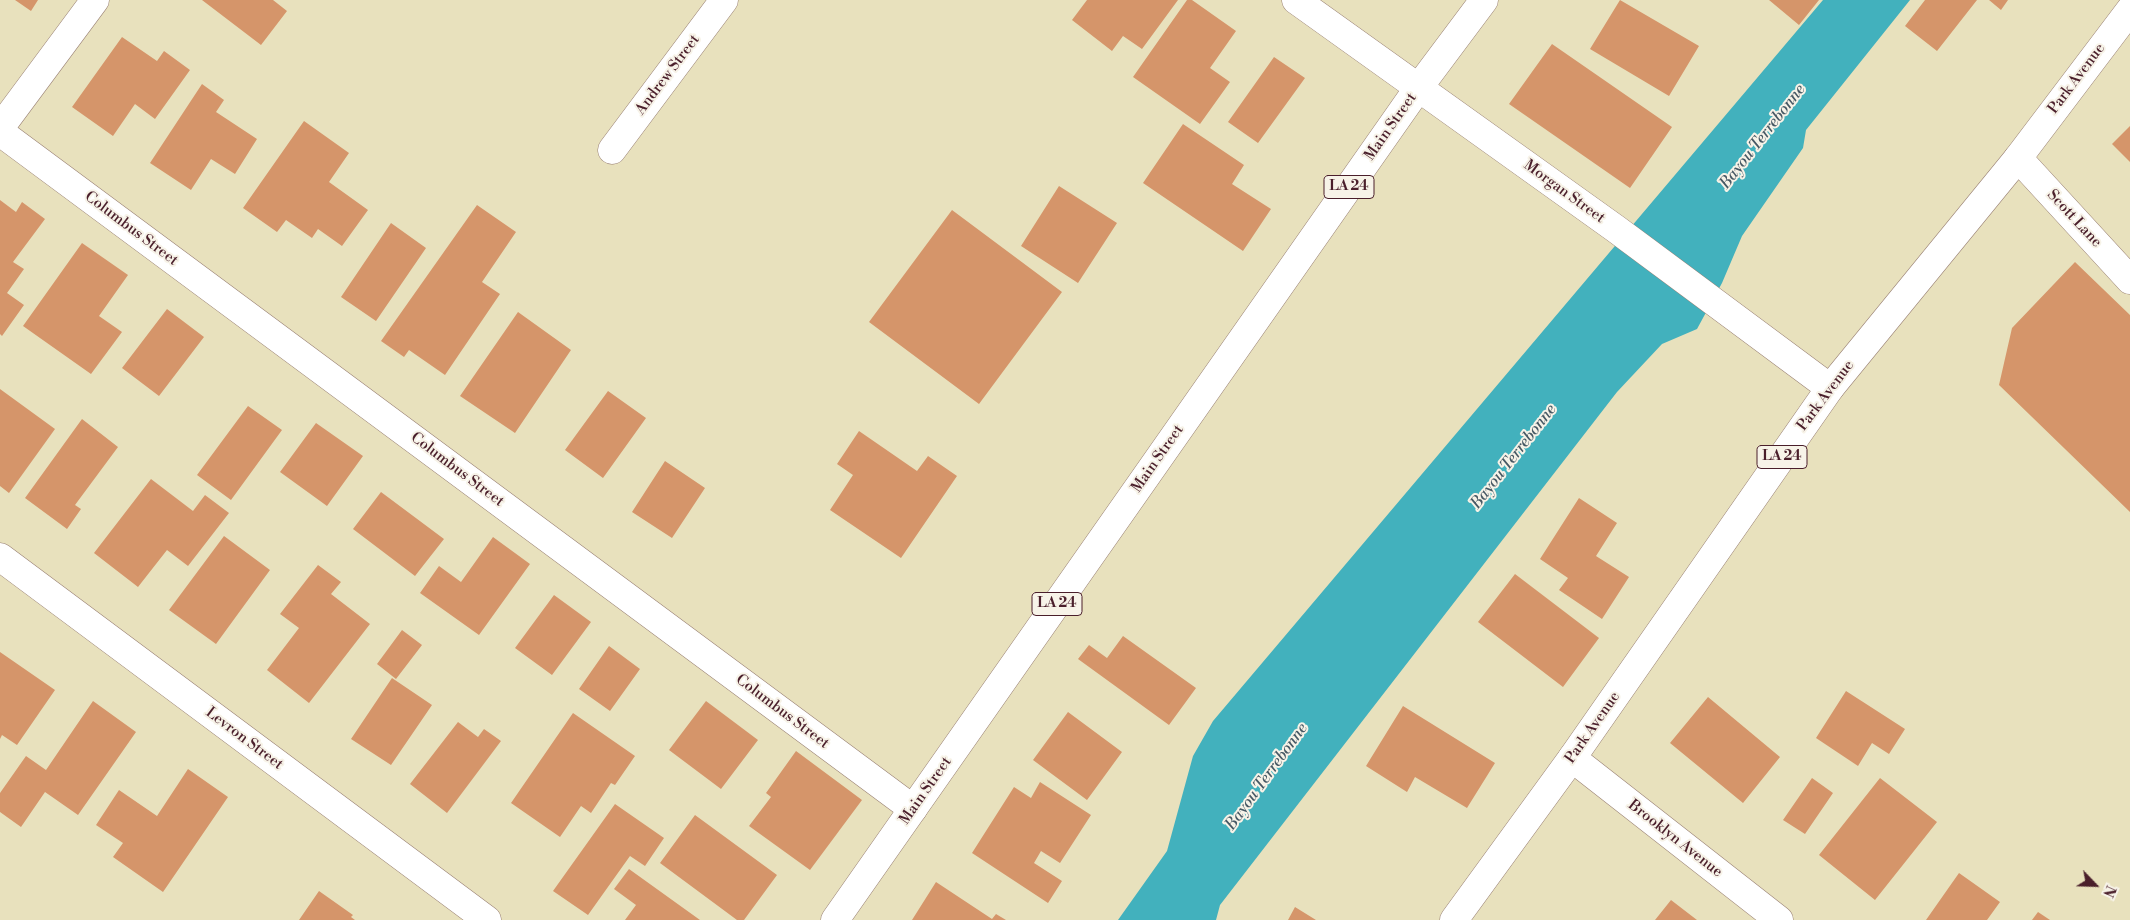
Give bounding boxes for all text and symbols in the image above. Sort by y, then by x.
street label: Andrew Street [632,31,704,119]
street label: Park Avenue [2045,40,2109,118]
water label: Bayou Terrebonne [1716,81,1810,193]
street label: Main Street [1361,90,1421,164]
street label: Morgan Street [1520,156,1608,228]
road number: LA 24 [1324,176,1374,198]
street label: Scott Lane [2043,186,2105,252]
street label: Columbus Street [81,188,181,270]
street label: Park Avenue [1794,357,1858,435]
water label: Bayou Terrebonne [1467,401,1561,513]
street label: Main Street [1128,422,1188,496]
street label: Columbus Street [407,429,507,511]
road number: LA 24 [1757,446,1807,468]
road number: LA 24 [1032,592,1082,616]
street label: Columbus Street [732,671,832,753]
street label: Park Avenue [1562,689,1624,767]
street label: Levron Street [202,704,286,774]
water label: Bayou Terrebonne [1222,720,1312,834]
street label: Main Street [896,754,956,828]
street label: Brooklyn Avenue [1624,797,1726,881]
north arrow [2070,860,2120,910]
text: N [2098,882,2119,900]

